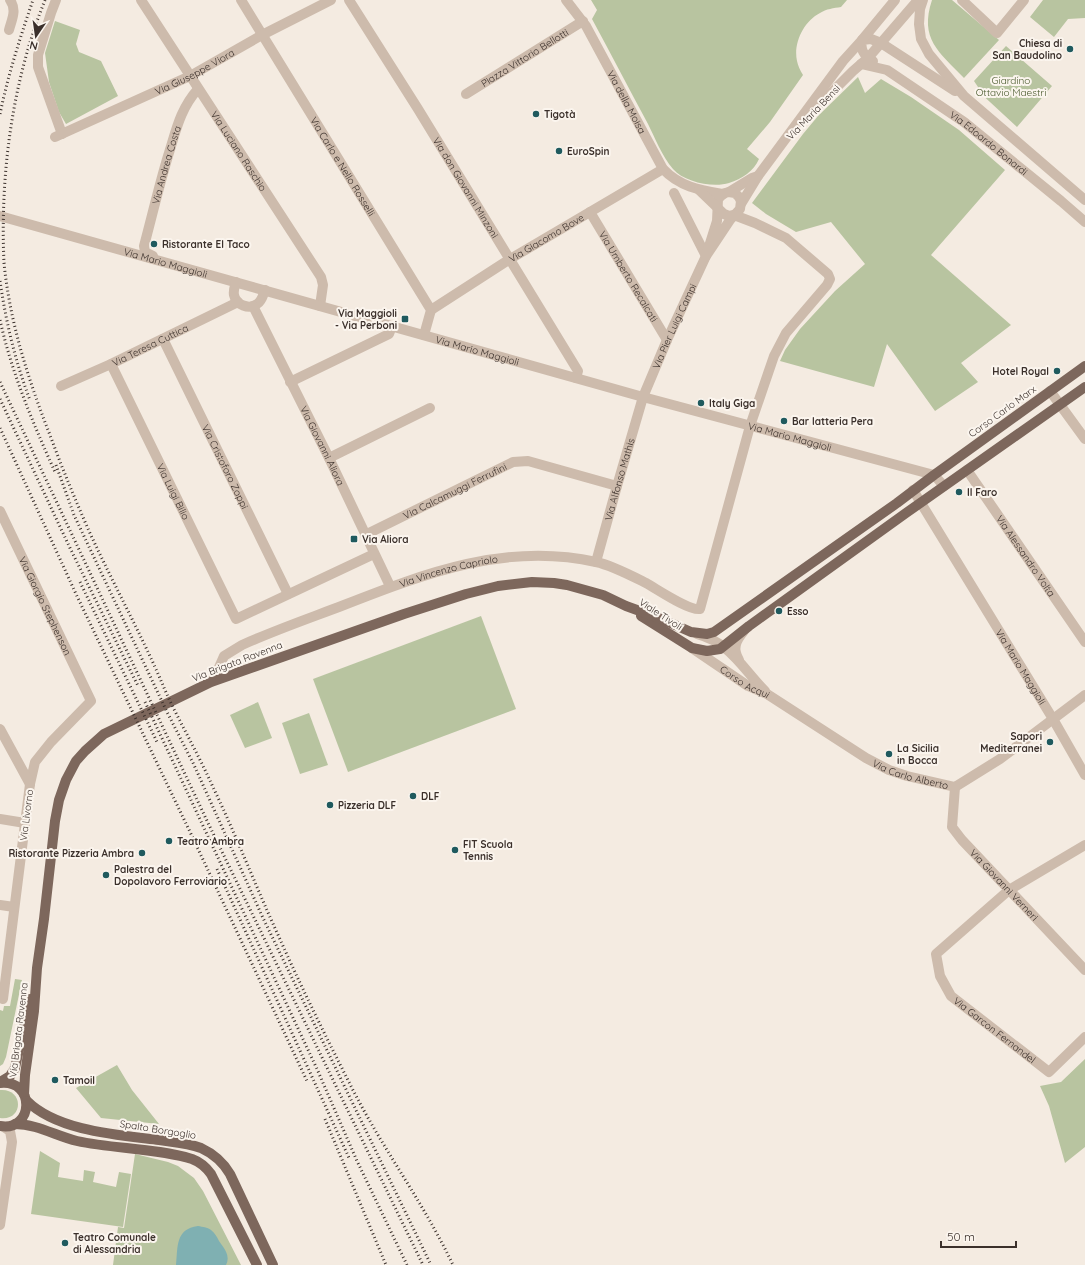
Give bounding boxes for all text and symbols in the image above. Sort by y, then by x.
north arrow [16,16,56,56]
street label: Piazza Vittorio Bellotti [479,26,571,90]
place label: Chiesa di San Baudolino [993,37,1062,62]
text: N [28,38,39,53]
marker: Chiesa di San Baudolino [1065,44,1075,54]
street label: Via Giuseppe Viora [153,46,237,98]
street label: Via della Moisa [604,68,649,136]
park label: Giardino Ottavio Maestri [976,74,1046,99]
street label: Via Maria Bensi [784,82,843,143]
place label: Tigotà [544,108,575,121]
street label: Via Edoardo Bonardi [947,108,1030,178]
street label: Via Luciano Raschio [208,109,269,194]
marker: Tigotà [531,109,541,119]
street label: Via Carlo e Nello Rosselli [307,114,378,219]
street label: Via Andrea Costa [149,124,184,206]
street label: Via don Giovanni Minzoni [430,135,501,241]
place label: EuroSpin [567,145,609,158]
marker: EuroSpin [554,146,564,156]
street label: Via Giacomo Bove [506,211,587,265]
street label: Via Umberto Recalcati [596,229,661,324]
place label: Ristorante El Taco [162,238,250,251]
marker: Ristorante El Taco [149,239,159,249]
street label: Via Mario Maggioli [122,245,209,281]
street label: Via Pier Luigi Campi [650,282,699,371]
place label: Via Maggioli - Via Perboni [335,307,397,332]
marker: Via Maggioli - Via Perboni [400,314,410,324]
street label: Via Teresa Cuttica [110,321,191,370]
street label: Via Mario Maggioli [434,333,521,369]
place label: Hotel Royal [992,365,1049,378]
marker: Hotel Royal [1052,366,1062,376]
street label: Corso Carlo Marx [966,382,1039,440]
place label: Italy Giga [709,397,755,410]
marker: Italy Giga [696,398,706,408]
street label: Via Giovanni Aliora [297,404,347,488]
place label: Bar latteria Pera [792,415,873,428]
marker: Bar latteria Pera [779,416,789,426]
street label: Via Mario Maggioli [746,419,833,454]
street label: Via Cristoforo Zoppi [199,422,251,511]
street label: Via Alfonso Mathis [602,436,638,522]
street label: Via Calcamuggi Ferrufini [401,460,509,522]
street label: Via Luigi Bilio [154,461,192,522]
place label: Il Faro [967,486,997,499]
marker: Il Faro [954,487,964,497]
street label: Via Alessandro Volta [993,513,1058,599]
place label: Via Aliora [362,533,408,546]
marker: Via Aliora [349,534,359,544]
street label: Via Vincenzo Capriolo [398,553,499,591]
street label: Via Giorgio Stephenson [16,554,74,657]
street label: Viale Tivoli [636,596,685,633]
place label: Esso [787,605,809,618]
marker: Esso [774,606,784,616]
street label: Via Mario Maggioli [993,627,1049,707]
street label: Via Brigata Ravenna [190,638,284,685]
street label: Corso Acqui [717,663,772,701]
place label: Sapori Mediterranei [980,730,1042,755]
marker: Sapori Mediterranei [1045,737,1055,747]
place label: La Sicilia in Bocca [897,742,939,767]
marker: La Sicilia in Bocca [884,749,894,759]
street label: Via Carlo Alberto [870,757,950,792]
street label: Via Livorno [17,788,36,842]
place label: DLF [421,790,440,803]
marker: DLF [408,791,418,801]
place label: Pizzeria DLF [338,799,396,812]
marker: Pizzeria DLF [325,800,335,810]
place label: Teatro Ambra [177,835,244,848]
marker: Teatro Ambra [164,836,174,846]
place label: FIT Scuola Tennis [463,838,513,863]
marker: FIT Scuola Tennis [450,845,460,855]
street label: Via Giovanni Verneri [967,846,1041,924]
place label: Ristorante Pizzeria Ambra [8,847,134,860]
marker: Ristorante Pizzeria Ambra [137,848,147,858]
place label: Palestra del Dopolavoro Ferroviario [114,863,227,888]
marker: Palestra del Dopolavoro Ferroviario [101,870,111,880]
street label: Via Brigata Ravenna [6,982,31,1078]
street label: Via Garcon Fernandel [951,994,1038,1066]
place label: Tamoil [63,1074,95,1087]
marker: Tamoil [50,1075,60,1085]
street label: Spalto Borgoglio [119,1117,197,1142]
scale bar [941,1223,1016,1249]
text: 50 m [947,1229,975,1244]
place label: Teatro Comunale di Alessandria [73,1231,156,1256]
marker: Teatro Comunale di Alessandria [60,1238,70,1248]

